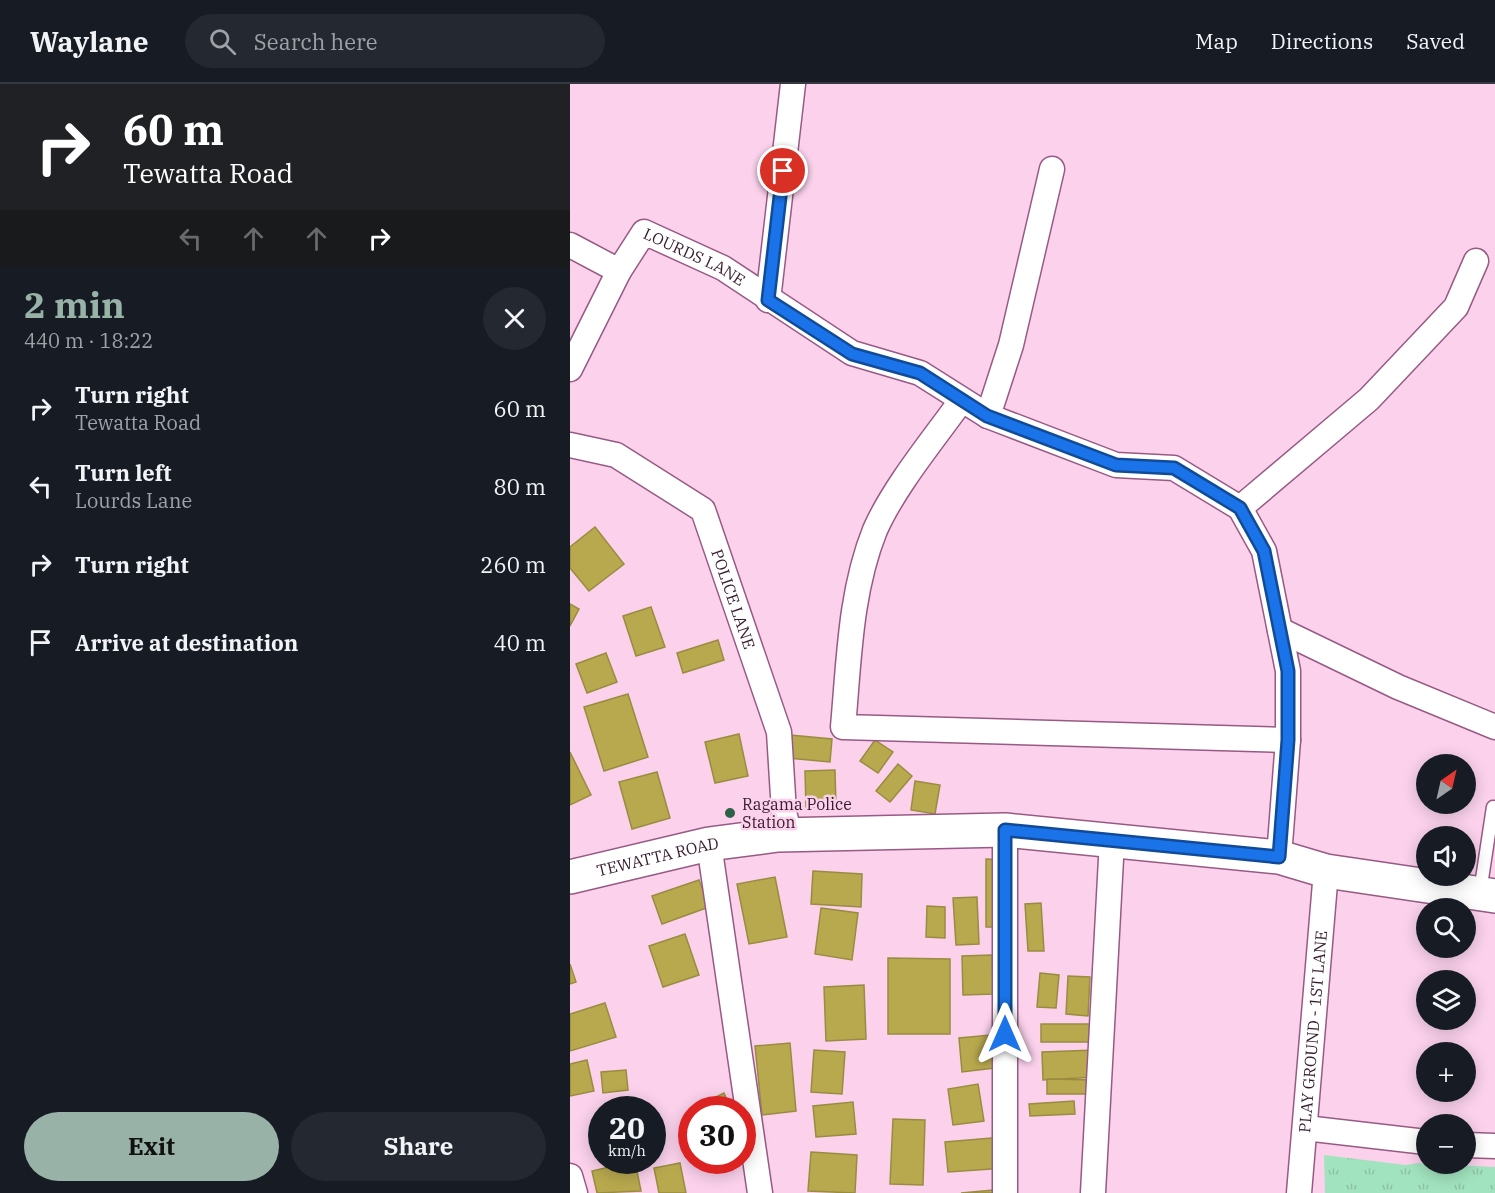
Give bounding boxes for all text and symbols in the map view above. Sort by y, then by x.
search box [185,14,605,68]
text: Waylane [30,23,149,60]
icon: search [206,25,239,58]
text: Search here [254,27,378,56]
text: Map [1195,27,1238,55]
text: Directions [1271,27,1373,55]
text: Saved [1406,27,1465,55]
text: 60 m [123,102,224,157]
icon: right [24,108,102,186]
pin [757,145,808,196]
icon: arrive [766,154,799,187]
text: Tewatta Road [123,155,293,190]
icon: left [174,222,207,255]
icon: ahead [237,222,270,255]
icon: ahead [300,222,333,255]
icon: right [363,222,396,255]
street label: LOURDS LANE [640,223,749,290]
text: 2 min [24,281,125,328]
button: close [483,287,546,350]
text: 440 m · 18:22 [24,327,153,354]
text: Turn right [75,380,189,409]
icon: right [24,392,57,425]
text: 60 m [494,394,546,423]
text: Tewatta Road [75,409,201,436]
text: Turn left [75,458,171,487]
icon: left [24,470,57,503]
text: 80 m [494,472,546,501]
text: Lourds Lane [75,487,192,514]
street label: POLICE LANE [707,546,760,652]
icon: right [24,548,57,581]
text: Turn right [75,550,189,579]
text: 260 m [480,550,546,579]
icon: arrive [24,626,57,659]
text: Arrive at destination [75,628,298,657]
text: 40 m [494,628,546,657]
north arrow [1416,754,1476,814]
map controls [1416,754,1476,1174]
place label: Ragama Police Station [742,794,852,832]
marker: Ragama Police Station [723,806,737,820]
button: sound [1416,826,1476,886]
street label: TEWATTA ROAD [595,833,720,880]
button: search [1416,898,1476,958]
street label: PLAY GROUND - 1ST LANE [1294,930,1331,1133]
button: layers [1416,970,1476,1030]
position arrow [973,1002,1037,1066]
button: + [1416,1042,1476,1102]
speed limit sign: 30 [678,1096,756,1174]
text: 20 [609,1108,645,1147]
button: Exit [24,1112,279,1181]
button: Share [291,1112,546,1181]
button: − [1416,1114,1476,1174]
text: km/h [608,1141,646,1160]

